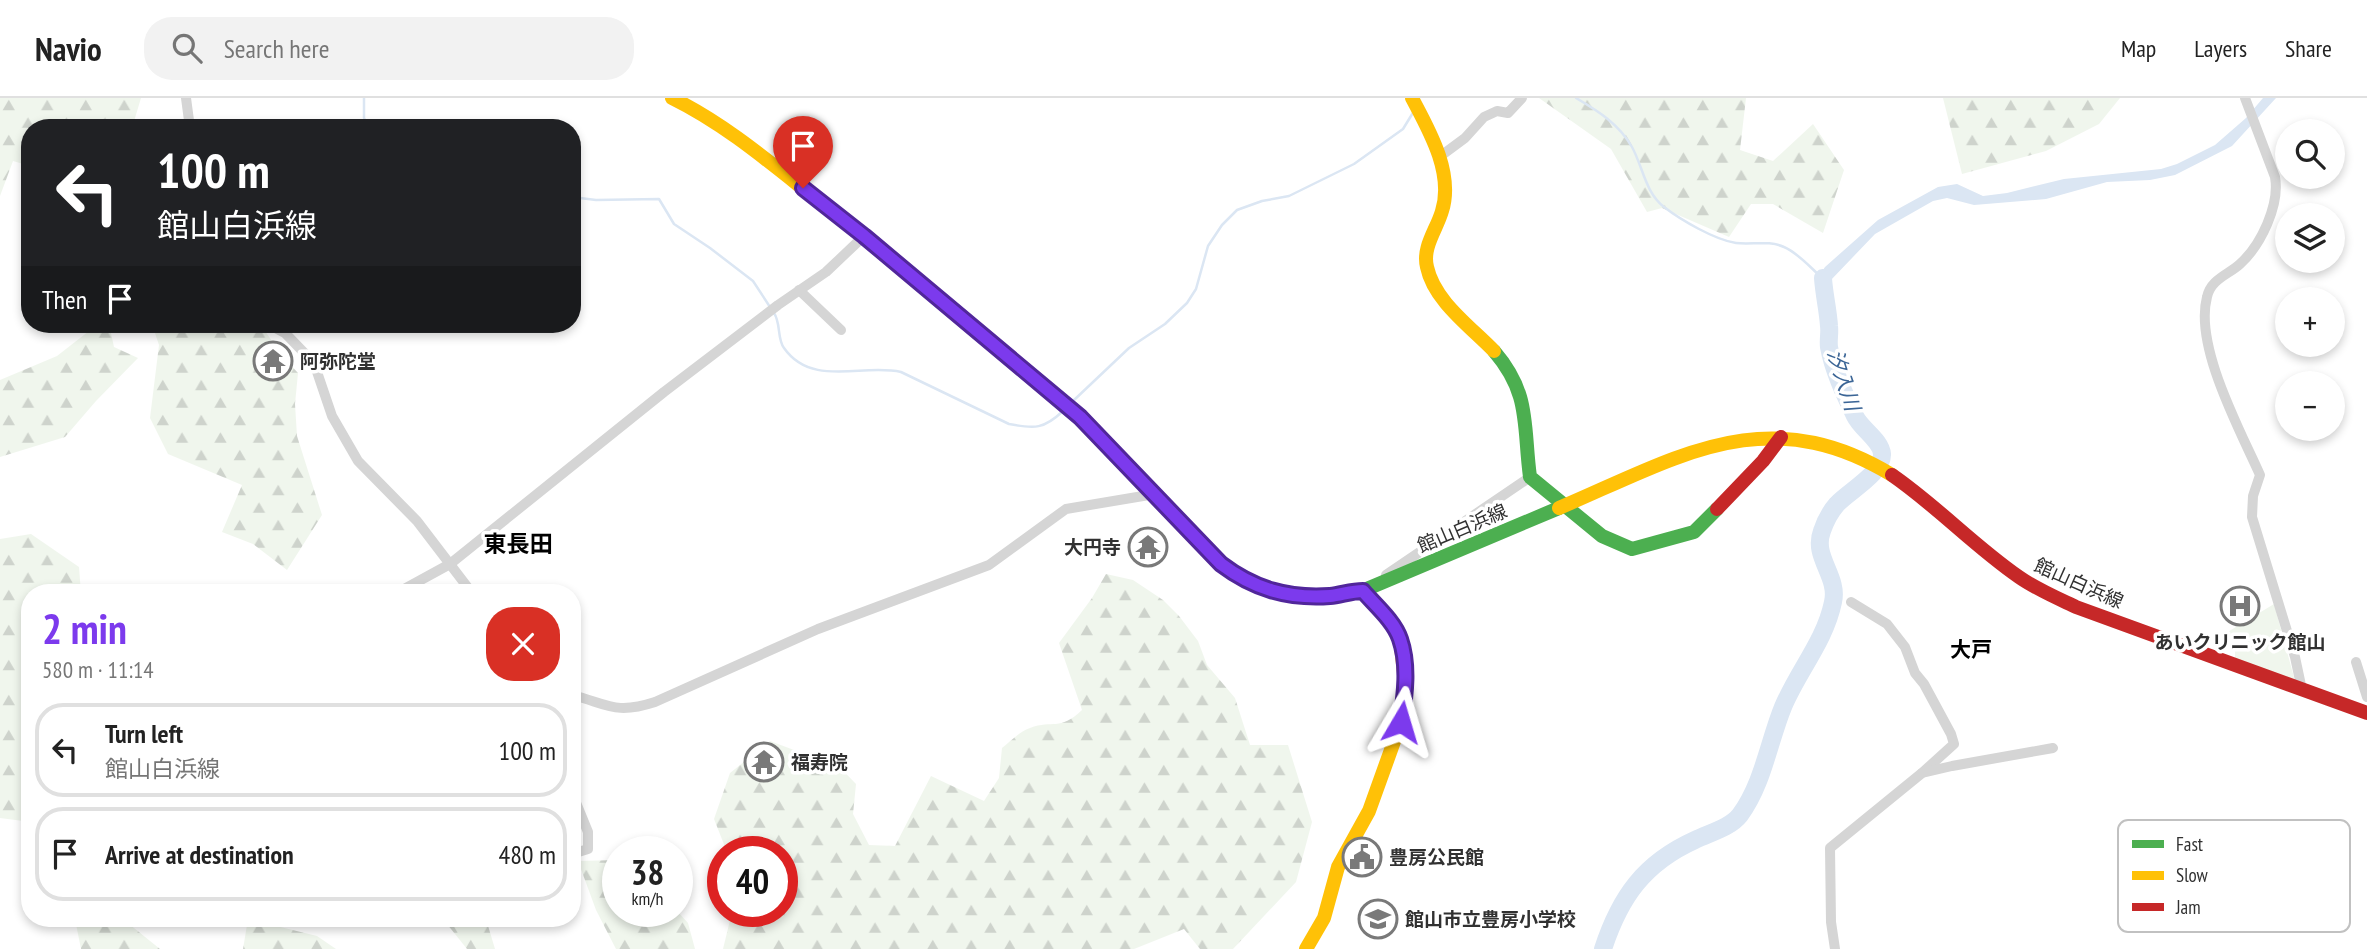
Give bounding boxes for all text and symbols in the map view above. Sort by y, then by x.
search box [144,17,634,80]
text: Navio [35,27,102,70]
icon: search [168,29,206,67]
text: Search here [224,32,329,65]
text: Map [2121,33,2156,64]
text: Layers [2194,33,2247,64]
text: Share [2285,33,2332,64]
pin [773,116,833,188]
map controls [2275,119,2345,441]
button: search [2275,119,2345,189]
icon: arrive [784,127,822,165]
text: 100 m [157,138,270,202]
icon: left [42,147,133,238]
button: layers [2275,203,2345,273]
text: 館山白浜線 [157,204,317,246]
icon: arrive [101,280,139,318]
text: Then [42,283,87,316]
button: + [2275,287,2345,357]
temple icon: 阿弥陀堂 [252,340,294,382]
water label: 汐入川 [1821,346,1867,416]
place label: 阿弥陀堂 [300,349,376,373]
button: − [2275,371,2345,441]
street label: 館山白浜線 [1414,498,1510,558]
temple icon: 大円寺 [1127,526,1169,568]
district label: 東長田 [484,529,553,558]
place label: 大円寺 [1064,535,1121,559]
street label: 館山白浜線 [2031,553,2127,613]
hospital icon: あいクリニック館山 [2219,585,2261,627]
text: 2 min [42,601,127,656]
button: close [486,607,560,681]
place label: あいクリニック館山 [2154,630,2326,654]
district label: 大戸 [1950,636,1992,663]
text: 580 m · 11:14 [42,655,154,684]
position arrow [1364,685,1438,759]
text: Turn left [105,717,183,750]
icon: left [46,731,84,769]
text: 100 m [498,734,556,767]
temple icon: 福寿院 [743,741,785,783]
place label: 福寿院 [791,750,848,774]
text: 館山白浜線 [105,754,220,783]
legend [2118,820,2350,932]
text: Fast [2176,832,2204,856]
icon: arrive [46,835,84,873]
speed limit sign: 40 [707,836,798,927]
public building icon: 豊房公民館 [1341,836,1383,878]
text: Arrive at destination [105,838,294,871]
text: 480 m [498,838,556,871]
place label: 豊房公民館 [1389,845,1484,869]
text: 38 [631,849,664,895]
text: Slow [2176,863,2209,887]
text: km/h [632,887,663,910]
text: Jam [2175,895,2201,919]
school or university icon: 館山市立豊房小学校 [1357,898,1399,940]
place label: 館山市立豊房小学校 [1405,907,1576,931]

